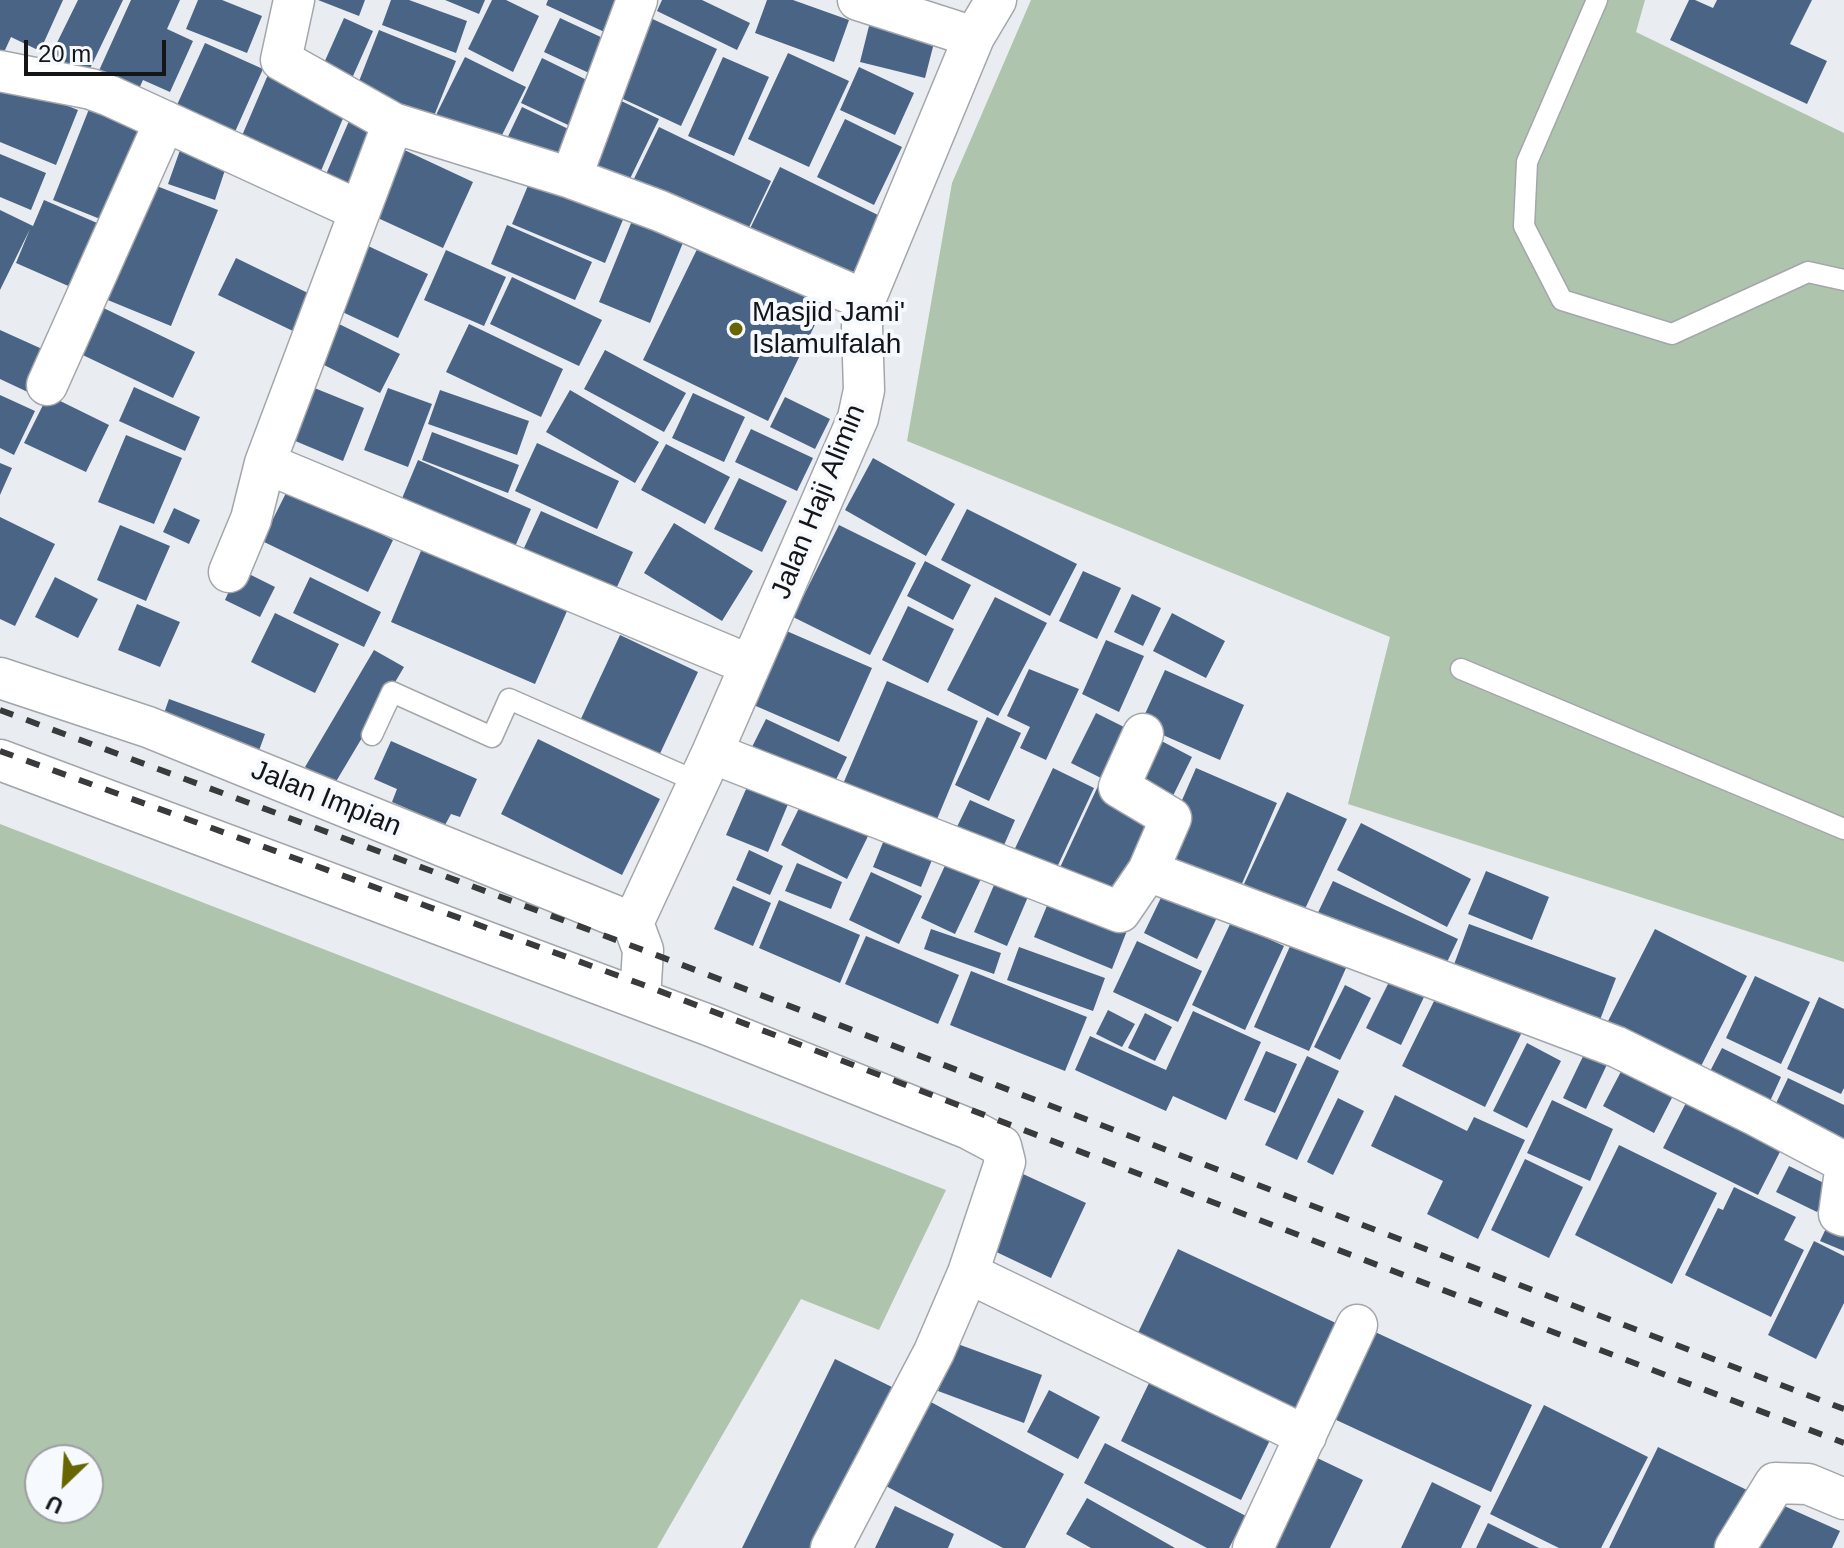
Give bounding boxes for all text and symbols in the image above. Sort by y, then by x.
scale bar [28,24,170,74]
text: 20 m [38,40,91,67]
place label: Masjid Jami' Islamulfalah [752,296,905,362]
marker: Masjid Jami' Islamulfalah [727,320,745,338]
street label: Jalan Haji Alimin [765,400,873,604]
street label: Jalan Impian [246,754,406,844]
north arrow [24,1444,104,1524]
text: U [42,1490,67,1519]

